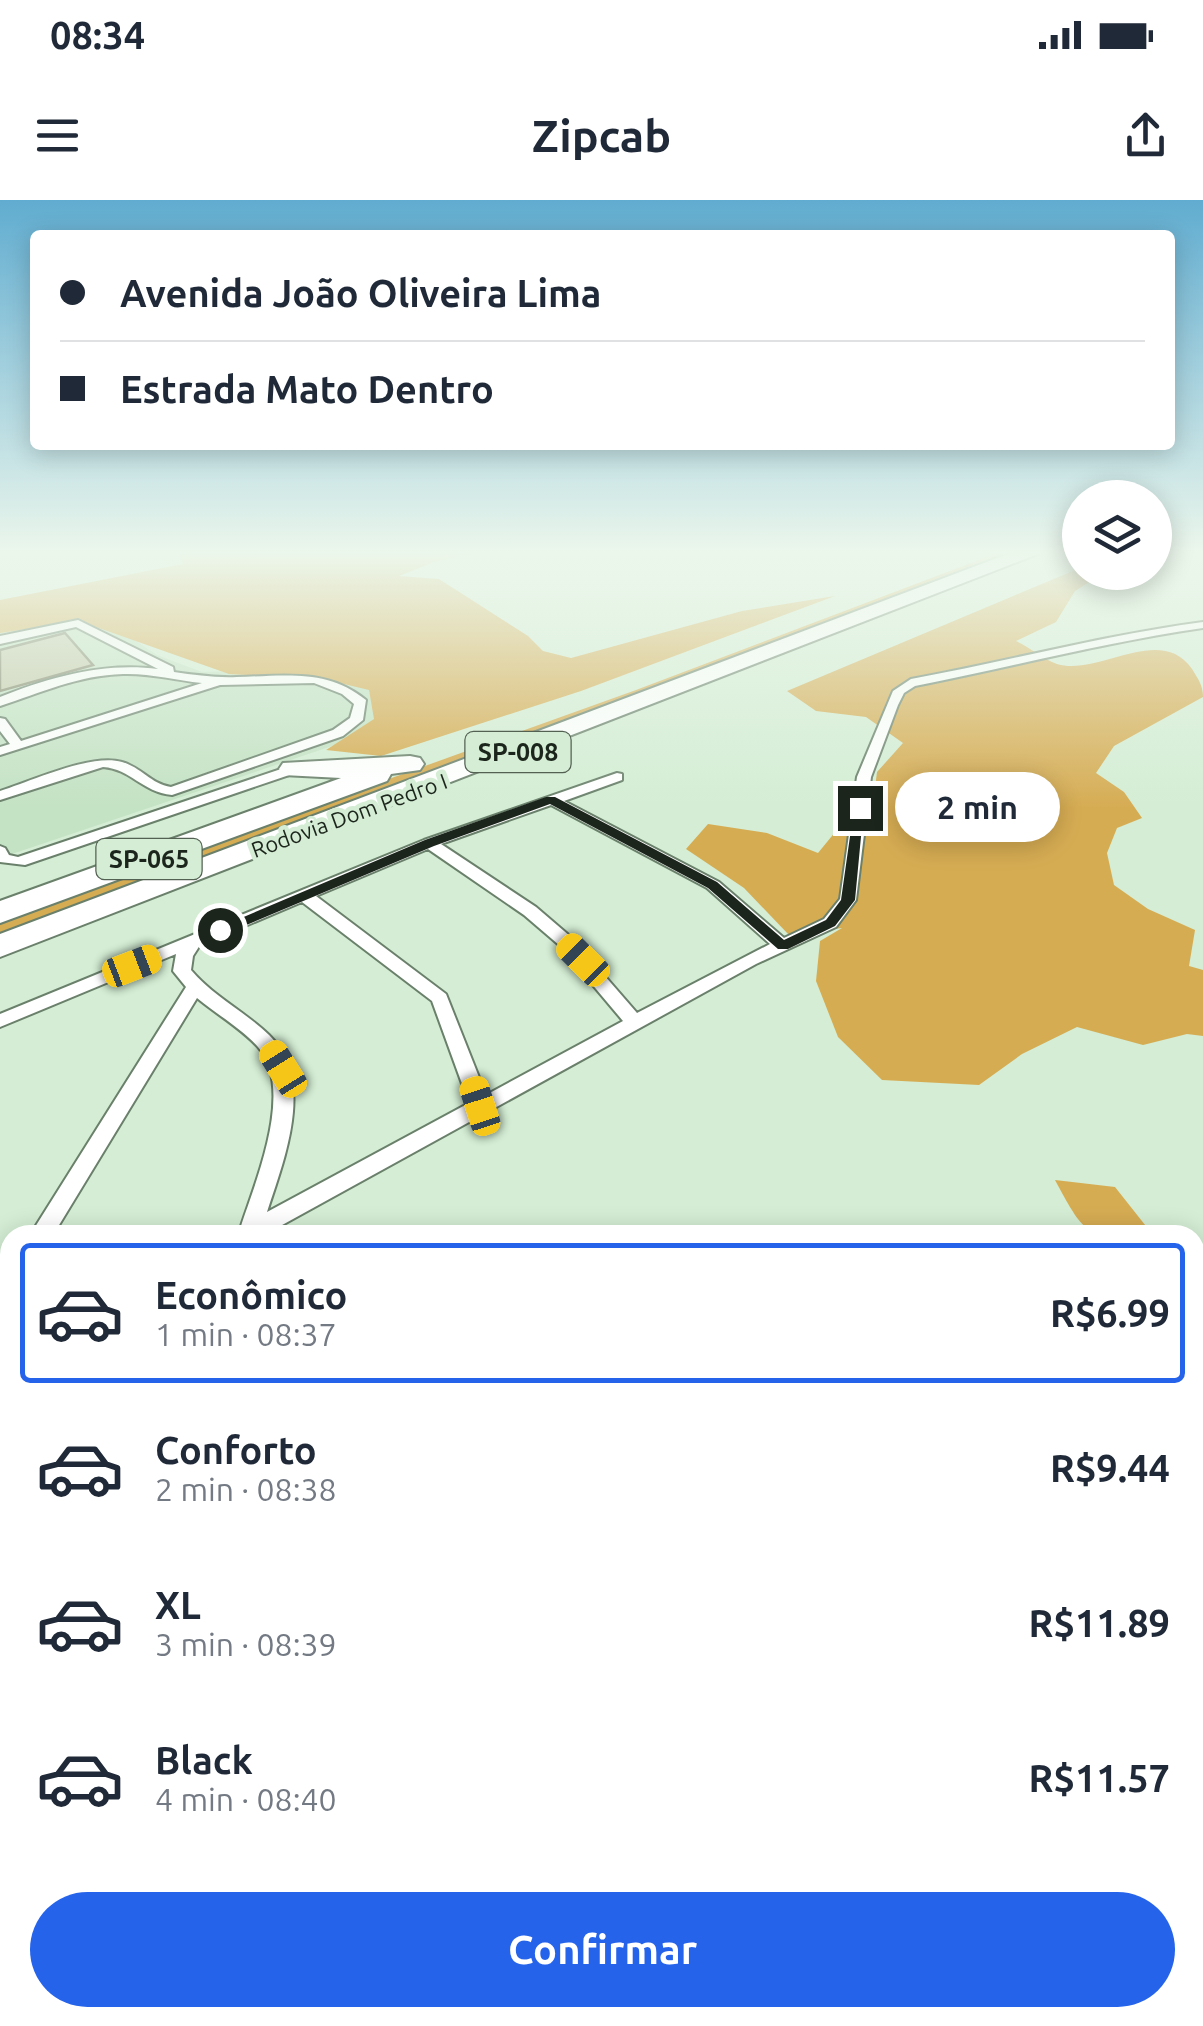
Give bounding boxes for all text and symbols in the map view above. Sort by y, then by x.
text: 08:34 [50,14,145,56]
icon: menu [30,108,85,163]
icon: share [1118,108,1173,163]
text: Zipcab [532,110,671,161]
text: Avenida João Oliveira Lima [120,272,601,314]
text: Estrada Mato Dentro [120,368,494,410]
map controls [1062,480,1172,590]
button: layers [1062,480,1172,590]
road number: SP-008 [466,732,570,772]
street label: Rodovia Dom Pedro I [248,768,450,862]
callout: 2 min [895,773,1060,843]
route end [838,786,883,831]
text: 2 min [937,789,1018,825]
road number: SP-065 [96,839,202,879]
route start [198,908,243,953]
car [551,928,615,992]
car [99,941,165,991]
car [254,1036,312,1102]
car [456,1073,504,1139]
icon: car [35,1268,125,1358]
text: Econômico [155,1274,347,1316]
text: R$6.99 [1050,1292,1170,1334]
text: 1 min · 08:37 [155,1316,337,1352]
icon: car [35,1423,125,1513]
text: Conforto [155,1429,317,1471]
text: R$9.44 [1050,1447,1170,1489]
text: 2 min · 08:38 [155,1471,337,1507]
icon: car [35,1578,125,1668]
text: XL [155,1584,201,1626]
text: R$11.89 [1029,1602,1170,1644]
text: 3 min · 08:39 [155,1626,337,1662]
icon: car [35,1733,125,1823]
text: Black [155,1739,253,1781]
text: R$11.57 [1029,1757,1170,1799]
text: 4 min · 08:40 [155,1781,337,1817]
button: Confirmar [30,1892,1175,2007]

